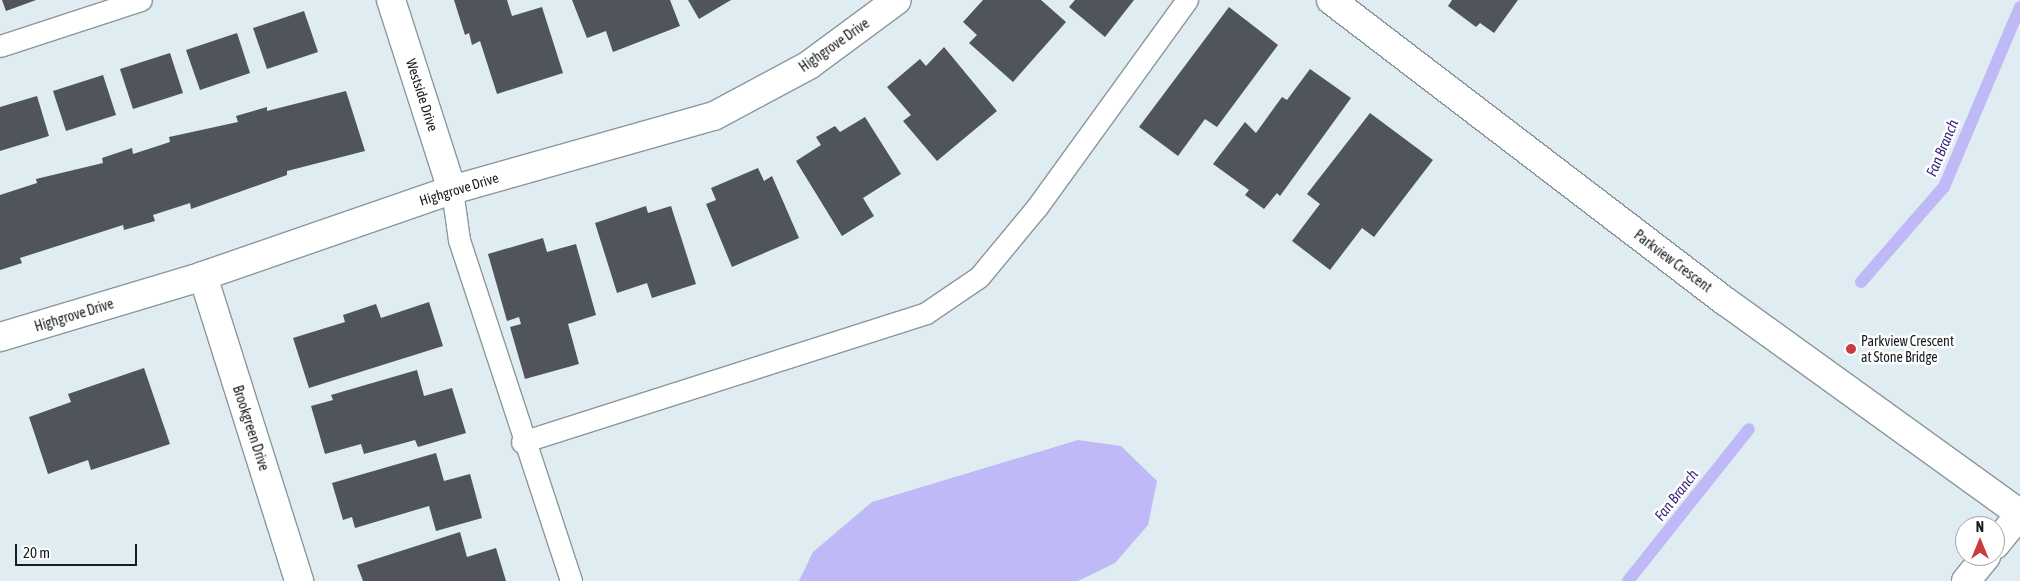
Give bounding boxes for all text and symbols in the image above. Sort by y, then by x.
street label: Highgrove Drive [796,15,872,75]
street label: Westside Drive [402,57,442,133]
water label: Fan Branch [1922,117,1962,179]
street label: Highgrove Drive [417,169,501,209]
street label: Parkview Crescent [1631,226,1715,296]
street label: Highgrove Drive [32,295,116,335]
place label: Parkview Crescent at Stone Bridge [1861,333,1954,366]
marker: Parkview Crescent at Stone Bridge [1845,343,1857,355]
street label: Brookgreen Drive [229,383,273,473]
water label: Fan Branch [1650,466,1702,524]
north arrow [1955,516,2005,566]
text: N [1976,519,1984,535]
scale bar [18,534,140,566]
text: 20 m [23,544,50,561]

